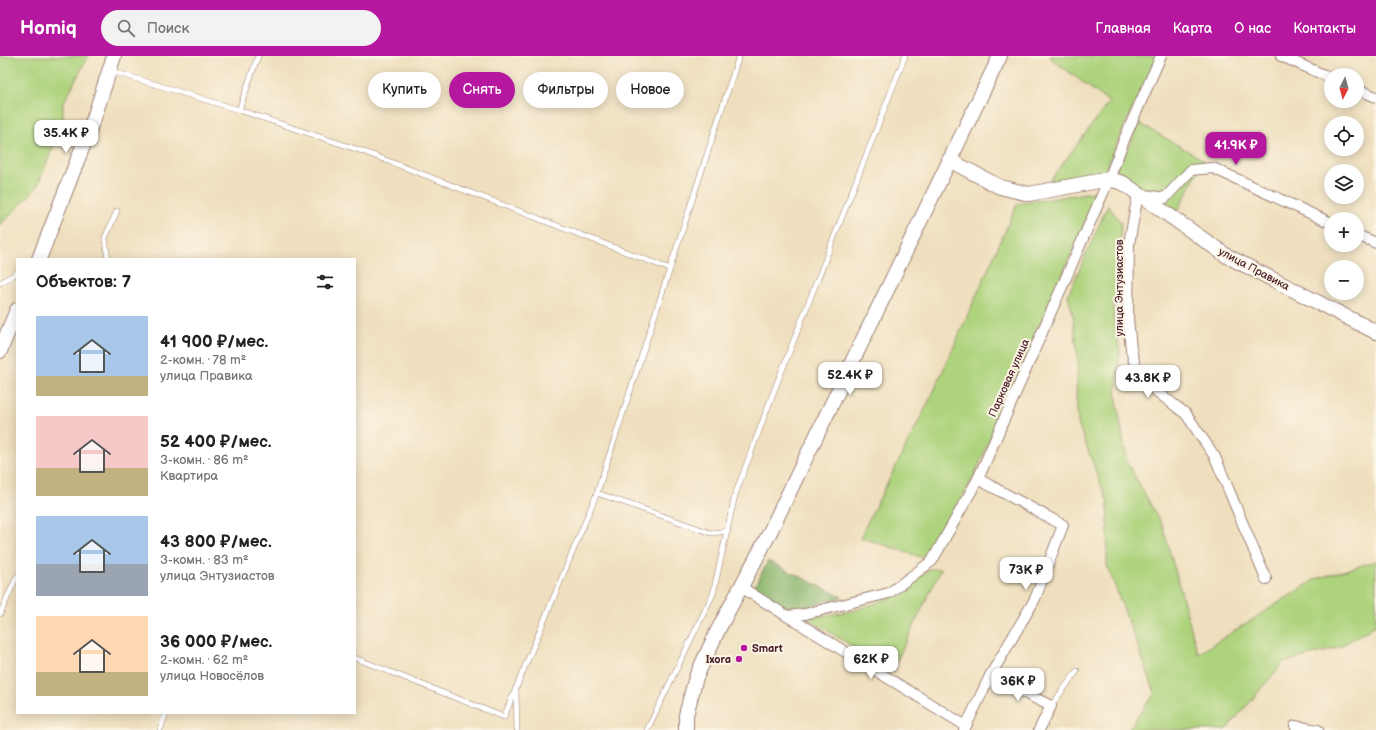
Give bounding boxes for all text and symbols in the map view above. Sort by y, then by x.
search box [101,10,381,46]
text: Homiq [20,17,77,40]
icon: search [115,17,137,39]
text: Поиск [147,19,189,38]
text: Главная [1096,20,1151,37]
text: Карта [1173,20,1212,37]
text: О нас [1234,20,1271,37]
text: Контакты [1293,20,1356,37]
north arrow [1324,68,1364,108]
map controls [1324,68,1364,300]
chip: Купить [368,72,441,108]
chip: Снять [449,72,515,108]
chip: Фильтры [523,72,608,108]
chip: Новое [616,72,684,108]
button: locate [1324,116,1364,156]
pin: 35.4K ₽ [29,120,103,154]
text: 35.4K ₽ [43,125,89,141]
pin: 41.9K ₽ [1199,132,1273,166]
text: 41.9K ₽ [1214,137,1258,153]
button: layers [1324,164,1364,204]
button: + [1324,212,1364,252]
street label: улица Энтузиастов [1113,239,1126,337]
street label: улица Правика [1216,245,1292,293]
button: − [1324,260,1364,300]
icon: filters [314,271,336,293]
text: Объектов: 7 [36,272,131,292]
icon: home [68,332,116,380]
text: 41 900 ₽/мес. [160,332,268,352]
street label: Парковая улица [986,336,1032,419]
text: 2-комн. · 78 m² [160,352,246,368]
pin: 52.4K ₽ [813,362,887,396]
pin: 43.8K ₽ [1111,365,1185,399]
text: 52.4K ₽ [827,367,873,383]
text: улица Правика [160,368,253,384]
text: 43.8K ₽ [1125,370,1171,386]
icon: home [68,432,116,480]
text: 52 400 ₽/мес. [160,432,272,452]
text: 3-комн. · 86 m² [160,452,249,468]
text: Квартира [160,468,218,484]
icon: home [68,532,116,580]
text: 43 800 ₽/мес. [160,532,272,552]
text: 3-комн. · 83 m² [160,552,249,568]
pin: 73K ₽ [998,557,1054,591]
text: 73K ₽ [1009,562,1043,578]
text: улица Энтузиастов [160,568,275,584]
icon: home [68,632,116,680]
text: 36 000 ₽/мес. [160,632,272,652]
place label: Smart [752,642,783,655]
marker: Smart [739,643,749,653]
pin: 62K ₽ [843,646,899,680]
text: 62K ₽ [853,651,889,667]
text: 2-комн. · 62 m² [160,652,248,668]
place label: Ixora [706,653,731,666]
marker: Ixora [734,654,744,664]
text: улица Новосёлов [160,668,264,684]
pin: 36K ₽ [990,668,1046,702]
text: 36K ₽ [1000,673,1036,689]

